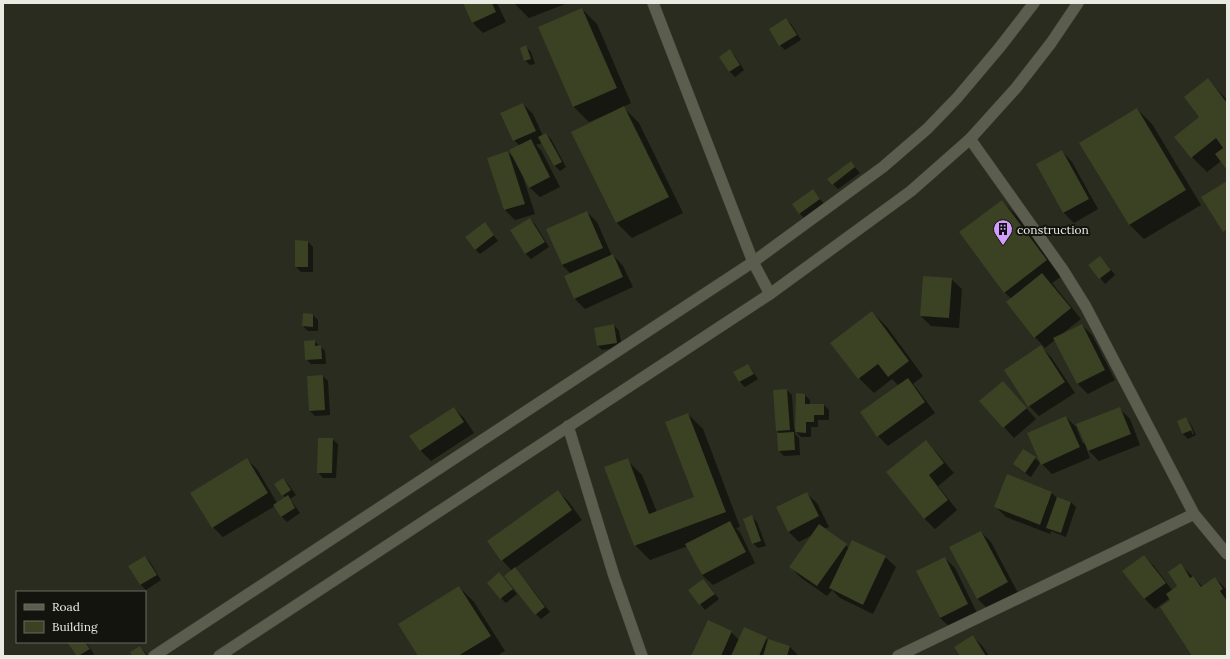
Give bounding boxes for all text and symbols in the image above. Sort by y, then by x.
building icon: construction [992,218,1014,246]
place label: construction [1017,222,1089,237]
legend [16,591,146,643]
text: Road [52,599,80,614]
text: Building [52,619,98,634]

